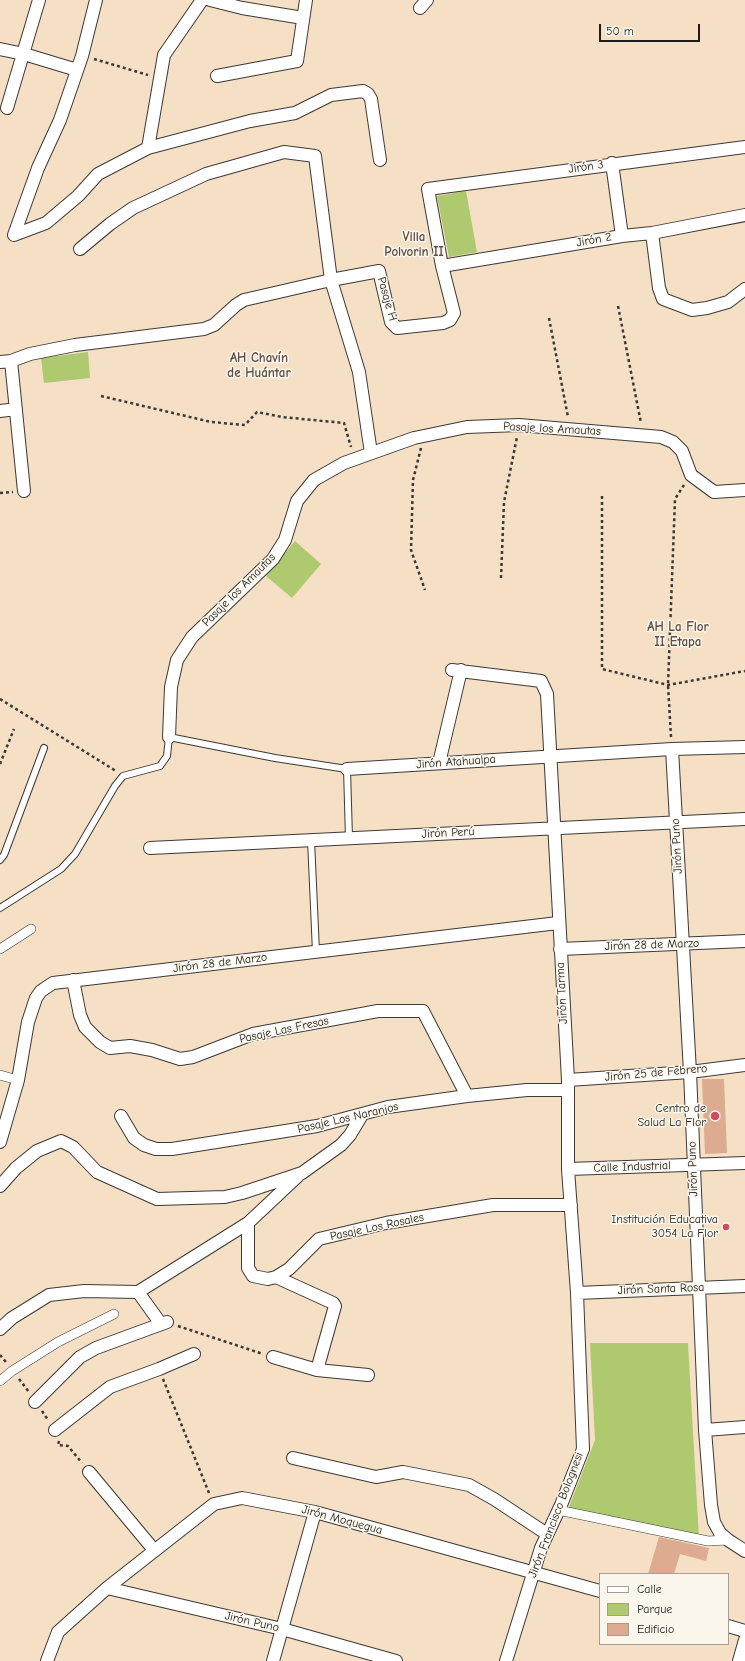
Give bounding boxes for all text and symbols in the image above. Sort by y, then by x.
scale bar [601,16,702,42]
text: 50 m [606,24,634,38]
street label: Jirón 3 [567,157,605,177]
district label: Villa Polvorin II [384,229,444,260]
street label: Jirón 2 [575,230,613,250]
street label: Pasaje H [374,275,400,323]
district label: AH Chavín de Huántar [227,350,291,381]
street label: Pasaje los Amautas [503,419,601,439]
street label: Pasaje los Amautas [199,550,279,630]
district label: AH La Flor II Etapa [647,619,709,650]
street label: Jirón Atahualpa [416,752,496,772]
street label: Jirón Puno [668,818,686,874]
street label: Jirón Perú [421,824,475,842]
street label: Jirón 28 de Marzo [604,936,700,954]
street label: Jirón 28 de Marzo [172,950,268,976]
street label: Jirón Tarma [553,962,571,1024]
street label: Pasaje Las Fresas [238,1013,330,1047]
street label: Jirón 25 de Febrero [604,1061,708,1085]
street label: Pasaje Los Naranjos [296,1099,400,1137]
place label: Centro de Salud La Flor [637,1102,706,1130]
marker: Centro de Salud La Flor [709,1110,721,1122]
street label: Jirón Puno [685,1141,701,1197]
street label: Calle Industrial [593,1158,671,1176]
street label: Pasaje Los Rosales [329,1210,425,1244]
place label: Institución Educativa 3054 La Flor [612,1213,718,1241]
marker: Institución Educativa 3054 La Flor [721,1222,731,1232]
street label: Jirón Santa Rosa [617,1280,705,1298]
street label: Jirón Francisco Bolognesi [525,1450,587,1580]
street label: Jirón Moquegua [300,1502,384,1538]
legend [599,1573,729,1645]
text: Calle [637,1582,662,1596]
text: Parque [637,1602,672,1616]
street label: Jirón Puno [223,1609,281,1635]
text: Edificio [637,1622,674,1636]

